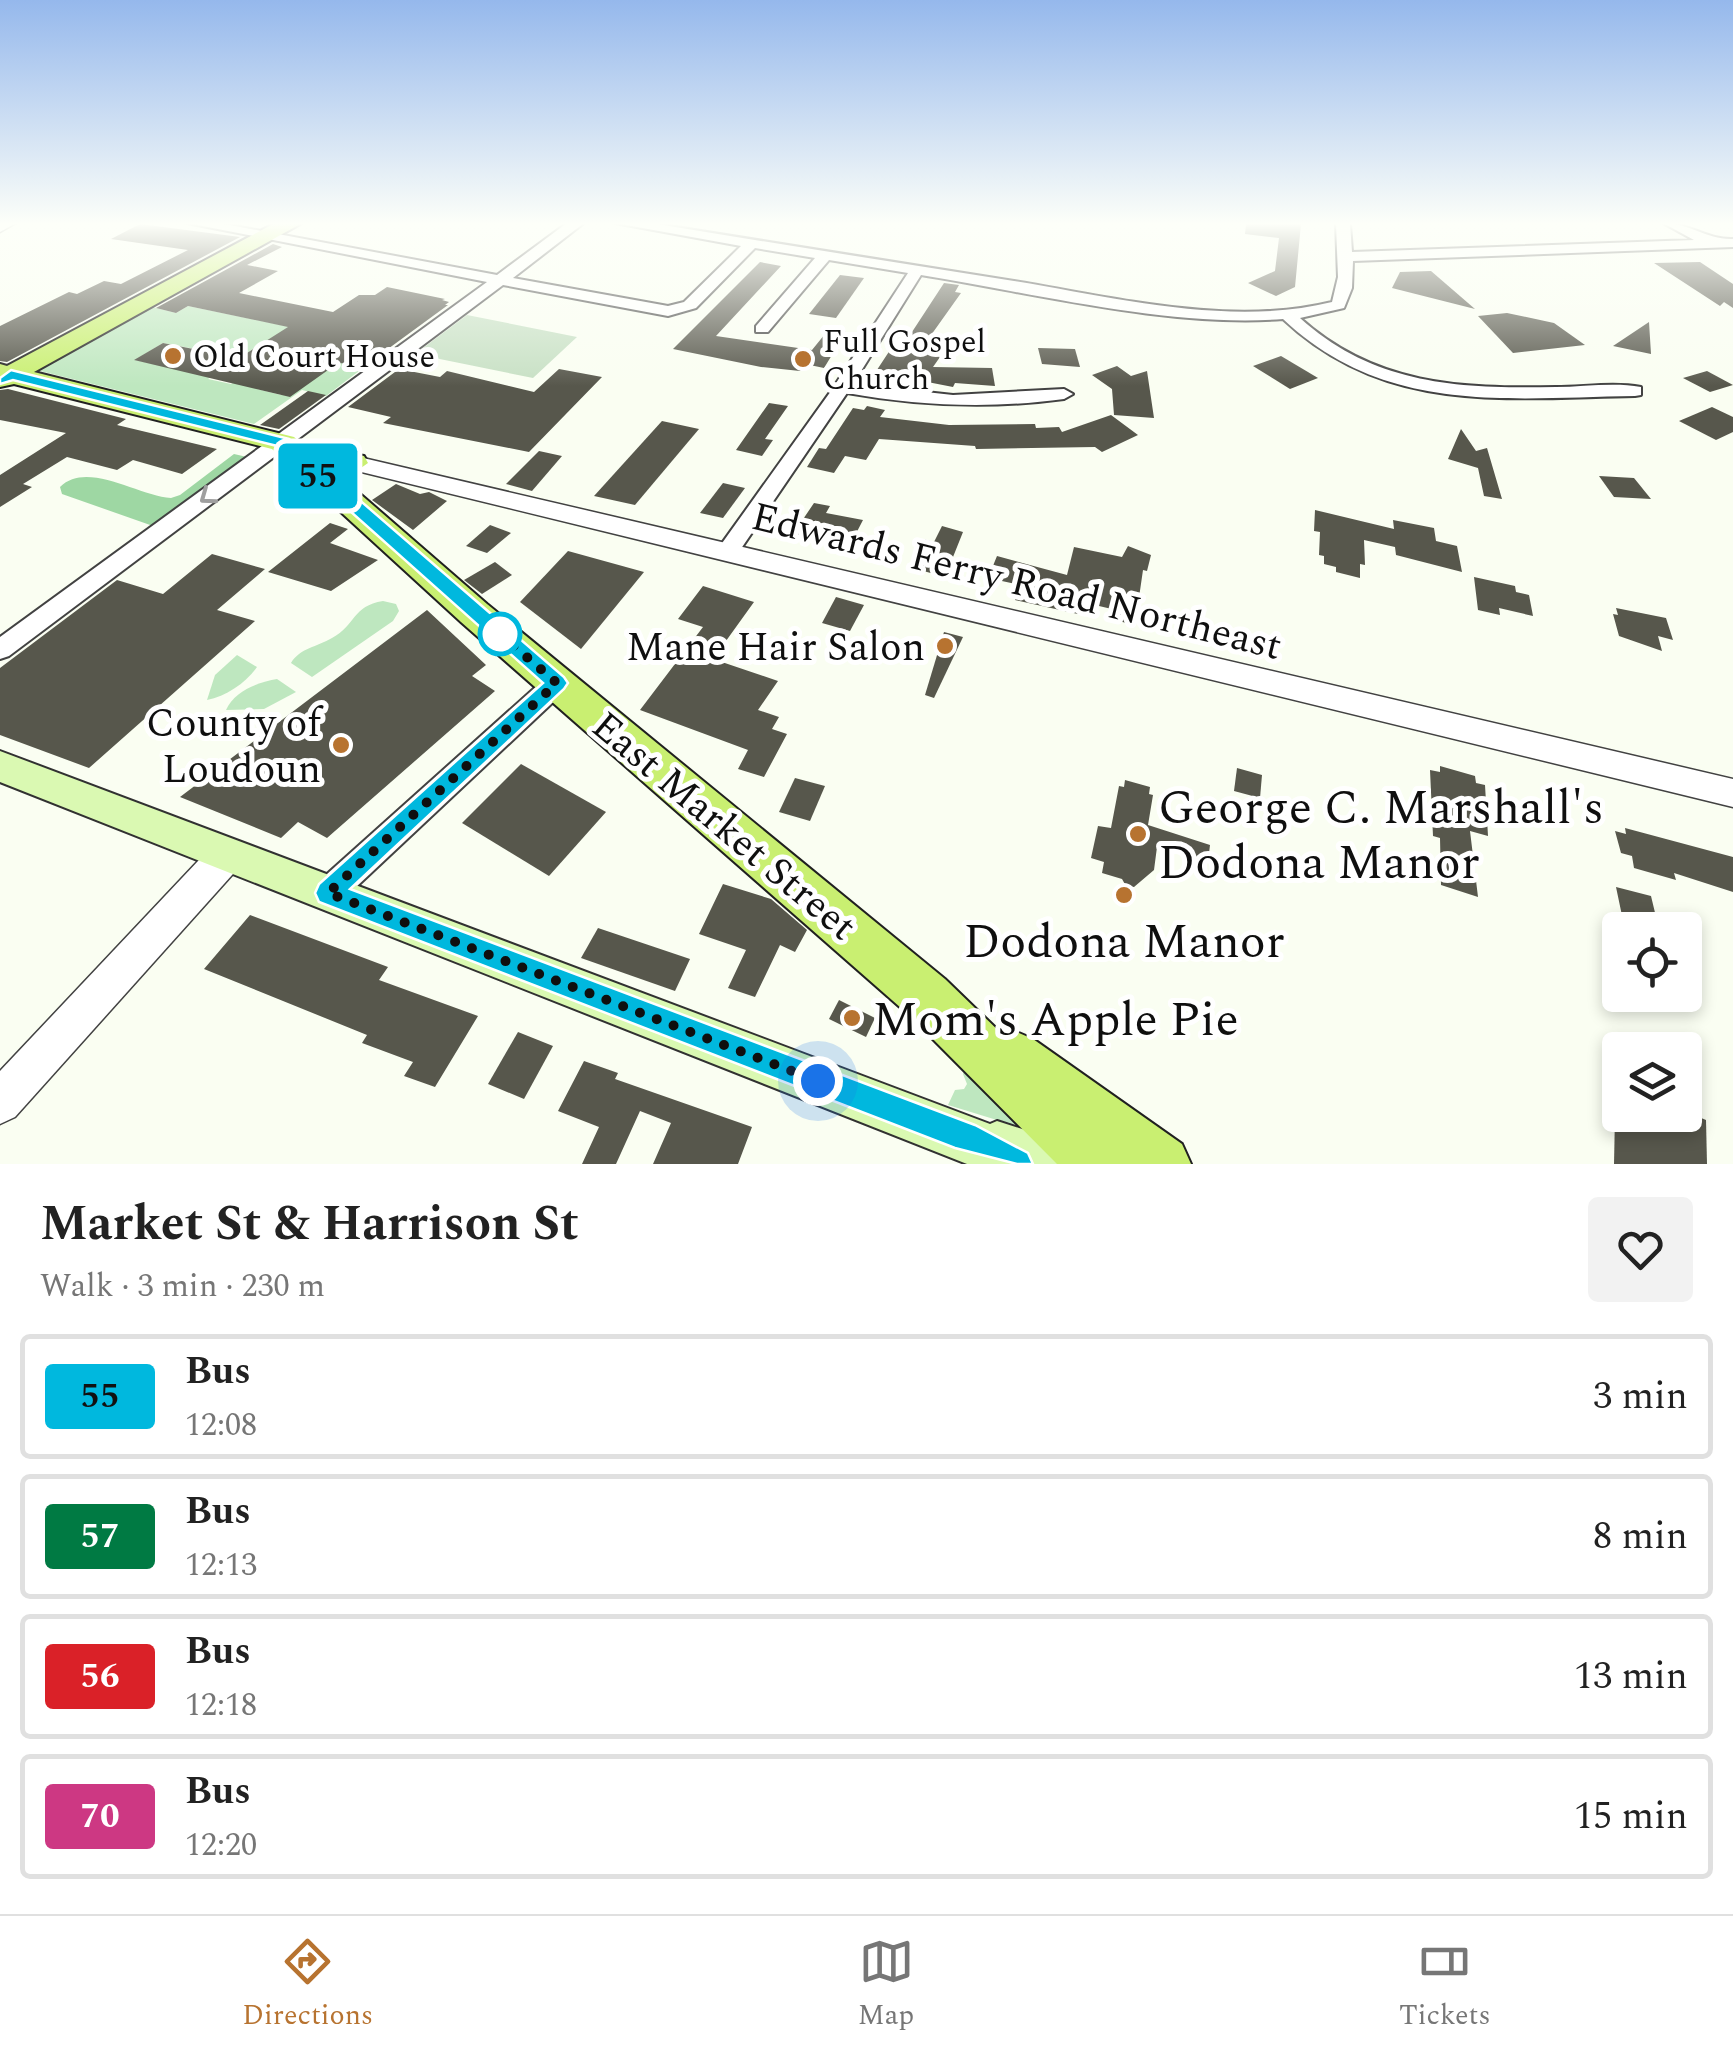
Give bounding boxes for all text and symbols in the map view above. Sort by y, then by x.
place label: Full Gospel Church [823,318,986,404]
place label: Old Court House [193,333,435,382]
marker: Old Court House [162,345,184,367]
marker: Full Gospel Church [792,348,814,370]
line badge: 55 [273,444,363,508]
text: 55 [298,450,338,503]
one-way arrow [199,485,218,503]
street label: Edwards Ferry Road Northeast [745,487,1288,678]
unlabelled marker [479,613,521,655]
place label: Mane Hair Salon [626,618,925,679]
marker: Mane Hair Salon [934,635,956,657]
place label: County of Loudoun [146,694,324,801]
street label: East Market Street [577,697,870,956]
marker: County of Loudoun [330,734,352,756]
place label: George C. Marshall's Dodona Manor [1158,772,1604,900]
marker: George C. Marshall's Dodona Manor [1127,823,1149,845]
marker: Dodona Manor [1113,884,1135,906]
place label: Dodona Manor [963,906,1285,979]
map controls [1602,912,1702,1132]
button: locate [1602,912,1702,1012]
place label: Mom's Apple Pie [872,984,1239,1057]
marker: Mom's Apple Pie [841,1007,863,1029]
button: layers [1602,1032,1702,1132]
your location [793,1056,843,1106]
text: Market St & Harrison St [40,1188,579,1261]
button: heart [1588,1197,1693,1302]
text: Walk · 3 min · 230 m [40,1262,325,1311]
text: Bus [185,1343,251,1401]
text: 3 min [1593,1368,1688,1426]
text: 55 [80,1370,120,1423]
text: 12:08 [185,1401,257,1450]
text: Bus [185,1483,251,1541]
text: 8 min [1593,1508,1688,1566]
text: 57 [80,1510,120,1563]
text: 12:13 [185,1541,257,1590]
text: Bus [185,1623,251,1681]
text: 13 min [1574,1648,1688,1706]
text: 56 [80,1650,120,1703]
text: 12:18 [185,1681,257,1730]
text: Bus [185,1763,251,1821]
text: 15 min [1574,1788,1688,1846]
text: 70 [80,1790,120,1843]
text: 12:20 [185,1821,257,1870]
tab: Directions [242,1934,373,2037]
tab: Map [858,1934,914,2037]
tab: Tickets [1399,1934,1491,2037]

